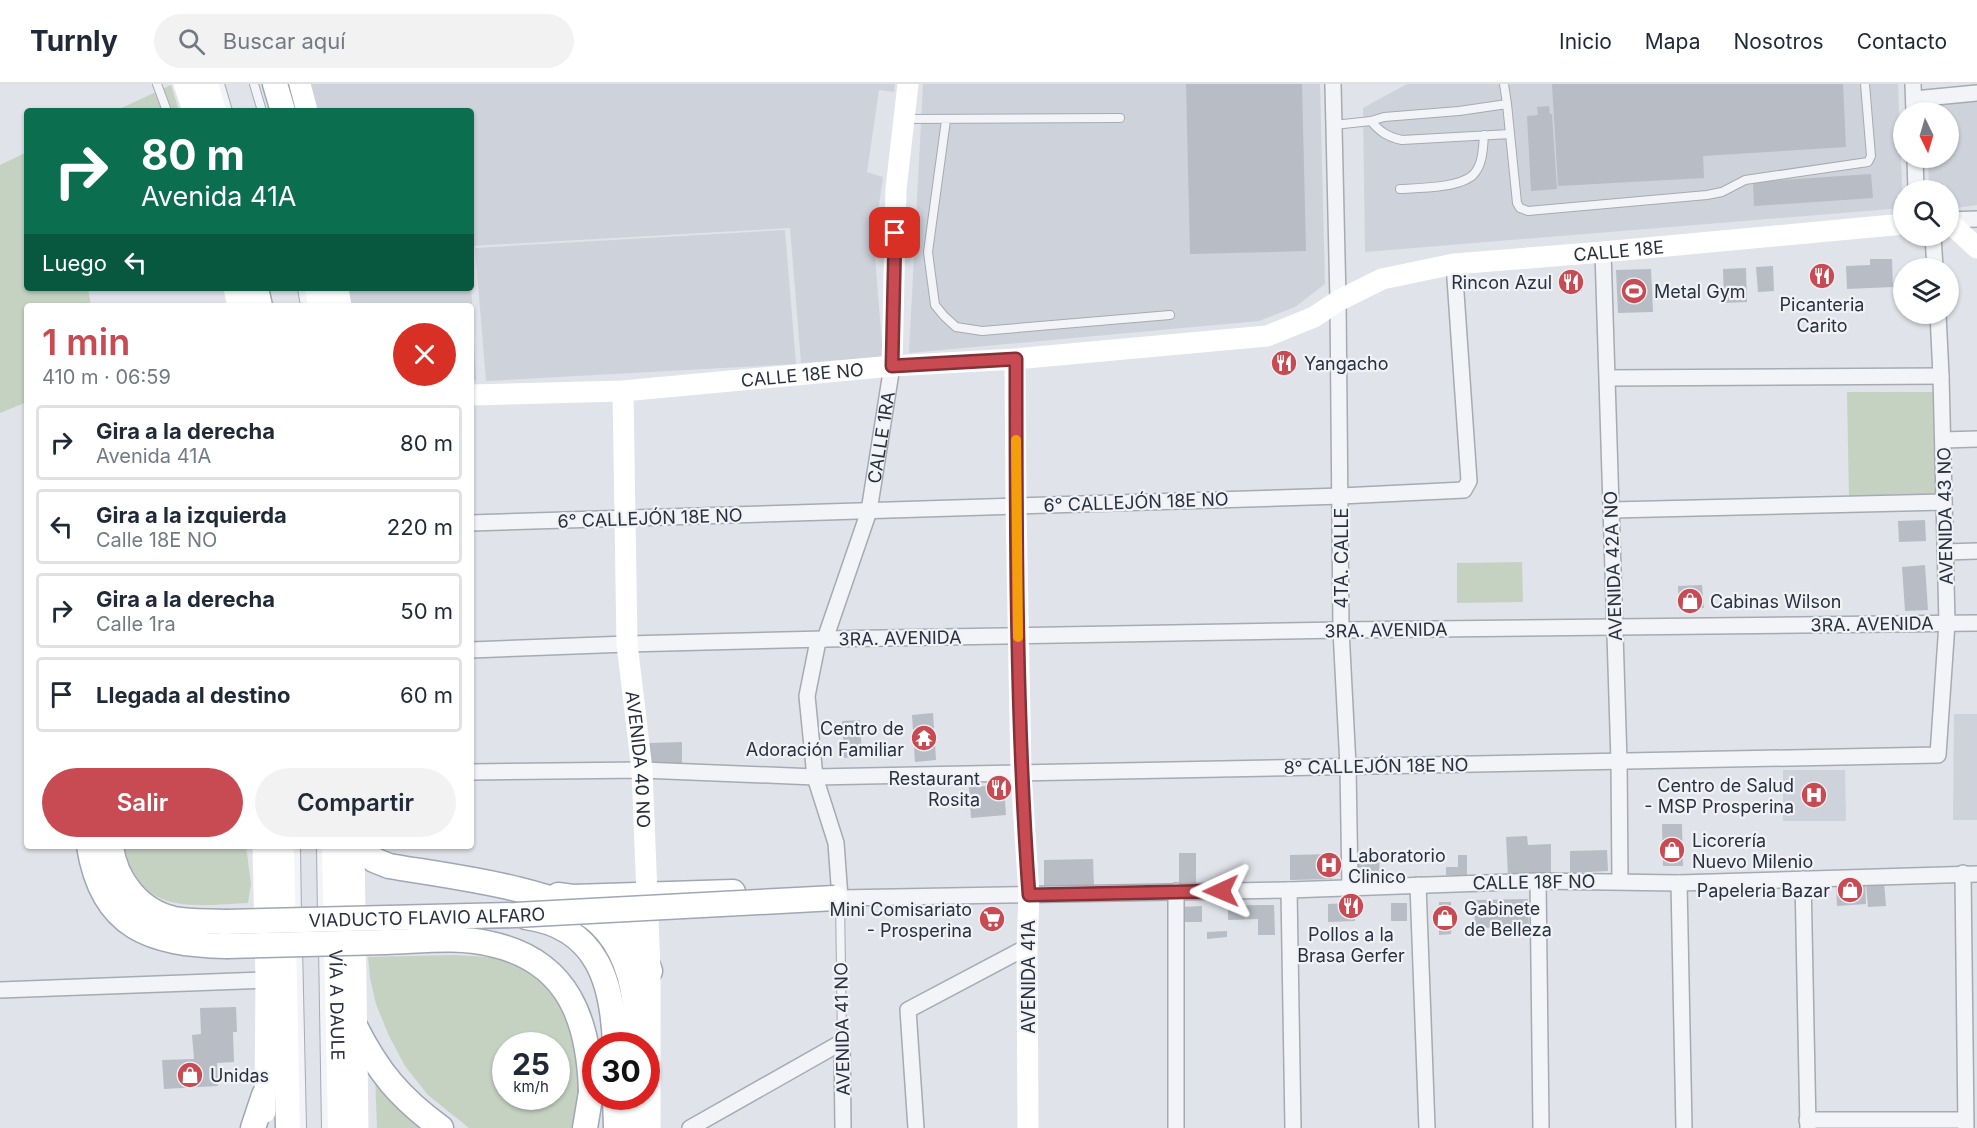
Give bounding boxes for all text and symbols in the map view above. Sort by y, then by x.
search box [154,14,574,68]
text: Turnly [30,24,118,58]
icon: search [175,25,208,58]
text: Buscar aquí [223,28,346,54]
text: Inicio [1559,29,1612,54]
text: Mapa [1645,29,1700,54]
text: Nosotros [1733,29,1824,54]
text: Contacto [1857,29,1947,54]
north arrow [1893,102,1959,168]
map controls [1893,102,1959,324]
text: 80 m [141,129,245,180]
icon: right [42,132,120,210]
text: Avenida 41A [141,180,297,213]
button: search [1893,180,1959,246]
pin [869,207,920,258]
icon: arrive [878,216,911,249]
street label: CALLE 18E [1573,236,1665,265]
icon: left [119,246,152,279]
text: Luego [42,250,107,276]
button: layers [1893,258,1959,324]
restaurant icon: Picanteria Carito [1807,261,1837,291]
restaurant icon: Rincon Azul [1556,267,1586,297]
place label: Rincon Azul [1451,272,1552,293]
sports icon: Metal Gym [1619,276,1649,306]
place label: Metal Gym [1654,281,1746,302]
place label: Picanteria Carito [1780,294,1864,336]
text: 1 min [42,320,130,364]
button: close [393,323,456,386]
restaurant icon: Yangacho [1269,348,1299,378]
place label: Yangacho [1304,353,1389,374]
street label: CALLE 18E NO [740,358,864,391]
text: 410 m · 06:59 [42,365,171,389]
street label: CALLE 1RA [863,390,898,485]
text: Gira a la derecha [96,418,275,444]
icon: right [45,426,78,459]
text: 80 m [400,430,453,456]
text: Avenida 41A [96,444,211,468]
street label: AVENIDA 43 NO [1933,447,1957,585]
street label: 6° CALLEJÓN 18E NO [1043,487,1229,516]
street label: AVENIDA 42A NO [1600,491,1626,641]
text: Gira a la izquierda [96,502,287,528]
street label: 6° CALLEJÓN 18E NO [557,503,743,532]
street label: 4TA. CALLE [1331,508,1352,608]
icon: left [45,510,78,543]
text: 220 m [387,514,453,540]
text: Calle 18E NO [96,528,217,552]
text: Gira a la derecha [96,586,275,612]
shop icon: Cabinas Wilson [1675,586,1705,616]
place label: Cabinas Wilson [1710,591,1841,612]
icon: right [45,594,78,627]
text: 50 m [400,598,453,624]
text: Calle 1ra [96,612,176,636]
street label: 3RA. AVENIDA [1810,612,1934,636]
street label: 3RA. AVENIDA [1324,618,1448,642]
street label: 3RA. AVENIDA [838,626,962,650]
icon: arrive [45,678,78,711]
text: Llegada al destino [96,682,290,708]
text: 60 m [400,682,453,708]
street label: AVENIDA 40 NO [622,689,655,829]
place label: Centro de Adoración Familiar [746,718,904,760]
temple icon: Centro de Adoración Familiar [909,723,939,753]
street label: 8° CALLEJÓN 18E NO [1283,753,1469,778]
button: Salir [42,768,243,837]
button: Compartir [255,768,456,837]
place label: Restaurant Rosita [889,768,980,810]
restaurant icon: Restaurant Rosita [984,773,1014,803]
place label: Centro de Salud - MSP Prosperina [1644,775,1794,817]
hospital icon: Centro de Salud - MSP Prosperina [1799,780,1829,810]
place label: Licorería Nuevo Milenio [1692,830,1813,872]
shop icon: Licorería Nuevo Milenio [1657,835,1687,865]
place label: Laboratorio Clinico [1348,845,1446,887]
hospital icon: Laboratorio Clinico [1314,850,1344,880]
position arrow [1189,859,1253,923]
street label: CALLE 18F NO [1472,870,1596,894]
shop icon: Papeleria Bazar [1835,875,1865,905]
place label: Papeleria Bazar [1697,880,1830,901]
restaurant icon: Pollos a la Brasa Gerfer [1336,891,1366,921]
place label: Gabinete de Belleza [1464,898,1552,940]
place label: Mini Comisariato - Prosperina [830,899,972,941]
street label: VIADUCTO FLAVIO ALFARO [308,903,546,930]
shop icon: Gabinete de Belleza [1430,903,1460,933]
supermarket icon: Mini Comisariato - Prosperina [977,904,1007,934]
street label: AVENIDA 41A [1018,920,1039,1034]
place label: Pollos a la Brasa Gerfer [1297,924,1405,966]
street label: VÍA A DAULE [326,949,349,1061]
street label: AVENIDA 41 NO [830,962,854,1096]
speed limit sign: 30 [582,1032,660,1110]
text: 25 [512,1046,550,1082]
shop icon: Unidas [175,1060,205,1090]
place label: Unidas [210,1065,269,1086]
text: km/h [513,1077,549,1096]

